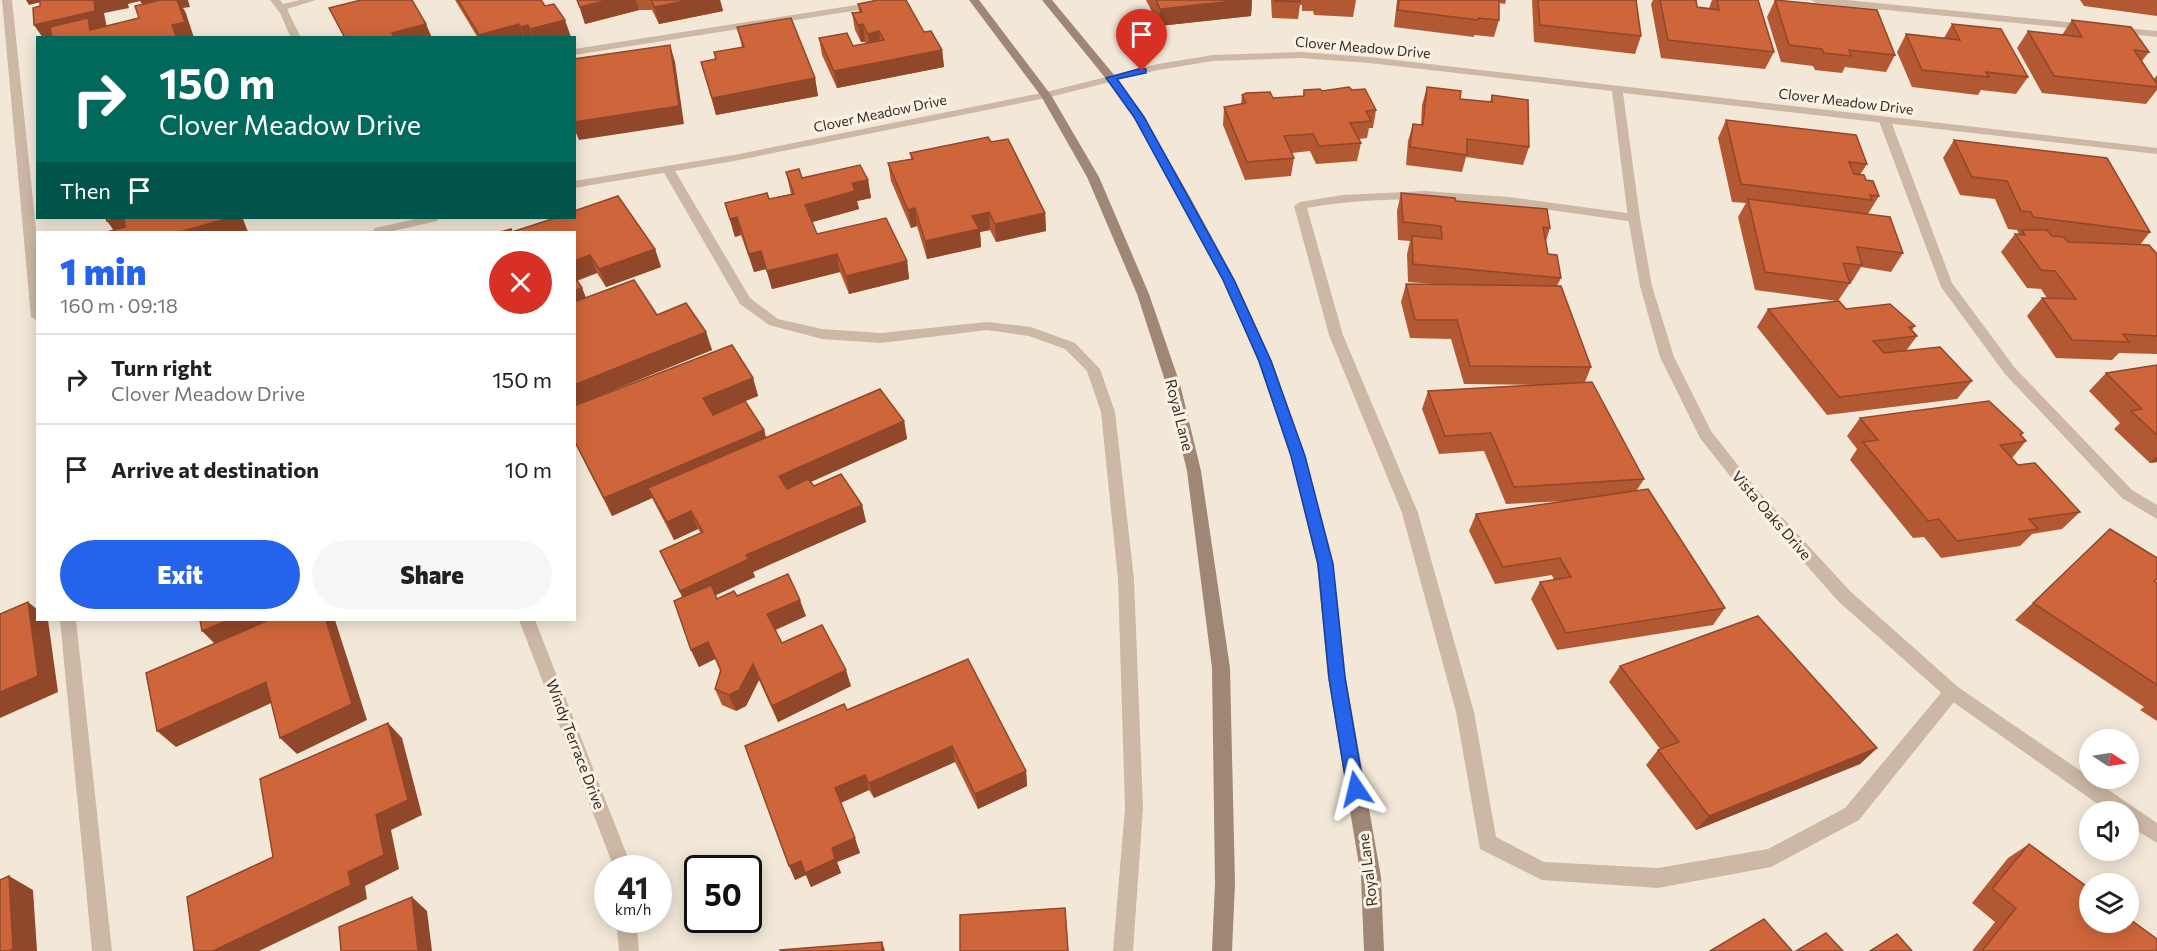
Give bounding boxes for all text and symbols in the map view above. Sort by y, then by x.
pin [1116,9,1167,71]
icon: arrive [1125,18,1158,51]
street label: Clover Meadow Drive [1295,33,1431,61]
text: 150 m [159,56,275,108]
icon: right [60,60,138,138]
street label: Clover Meadow Drive [1778,84,1914,118]
street label: Clover Meadow Drive [812,91,948,135]
text: Clover Meadow Drive [159,108,421,141]
icon: arrive [123,174,156,207]
text: Then [60,177,111,204]
text: 1 min [60,248,146,292]
button: close [489,251,552,314]
text: 160 m · 09:18 [60,293,178,317]
text: Turn right [111,354,212,381]
icon: right [60,363,93,396]
text: 150 m [492,366,552,393]
street label: Royal Lane [1162,377,1198,453]
text: Clover Meadow Drive [111,381,305,405]
icon: arrive [60,453,93,486]
text: Arrive at destination [111,456,319,483]
text: 10 m [505,456,552,483]
street label: Vista Oaks Drive [1728,467,1816,563]
button: Exit [60,540,300,609]
button: Share [312,540,552,609]
street label: Windy Terrace Drive [543,677,609,812]
north arrow [2079,729,2139,789]
map controls [2079,729,2139,933]
position arrow [1324,757,1388,821]
button: sound [2079,801,2139,861]
street label: Royal Lane [1354,832,1380,907]
speed limit sign: 50 [684,855,762,933]
text: 41 [617,868,649,905]
button: layers [2079,873,2139,933]
text: km/h [615,900,651,918]

